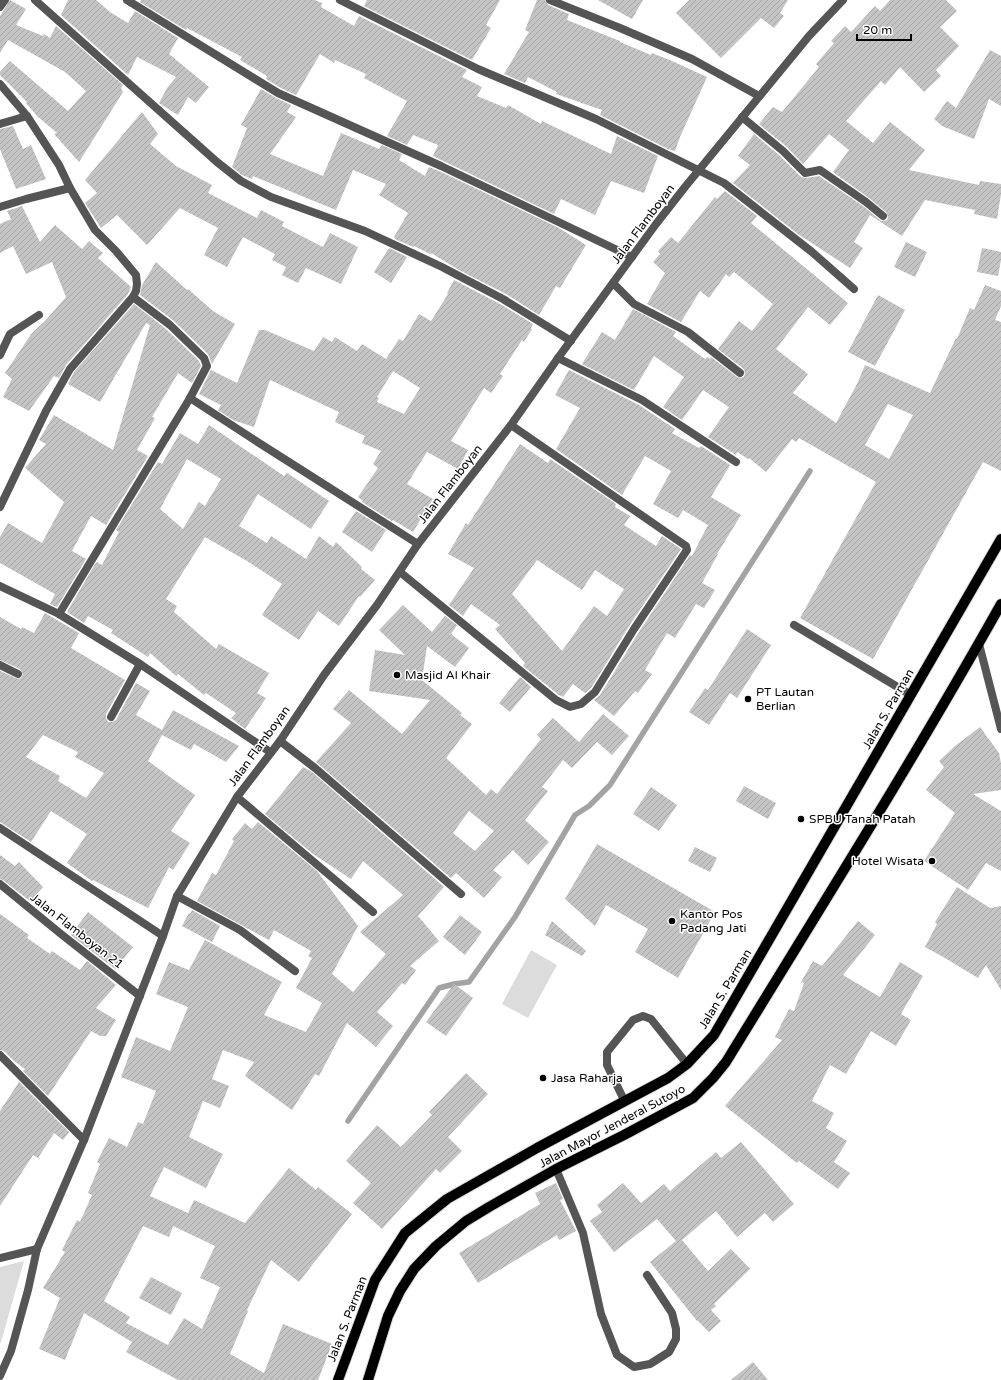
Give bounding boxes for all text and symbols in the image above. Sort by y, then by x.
scale bar [857,16,911,42]
text: 20 m [863,23,892,37]
street label: Jalan Flamboyan [609,182,677,266]
street label: Jalan Flamboyan [415,442,485,526]
street label: Jalan S. Parman [859,666,917,752]
place label: Masjid Al Khair [405,668,491,682]
marker: Masjid Al Khair [392,670,402,680]
place label: PT Lautan Berlian [756,685,814,713]
marker: PT Lautan Berlian [743,694,753,704]
street label: Jalan Flamboyan [225,703,293,789]
place label: SPBU Tanah Patah [809,812,916,826]
marker: SPBU Tanah Patah [796,814,806,824]
place label: Hotel Wisata [852,854,924,868]
marker: Hotel Wisata [927,856,937,866]
street label: Jalan Flamboyan 21 [28,890,126,972]
place label: Kantor Pos Padang Jati [680,907,747,935]
marker: Kantor Pos Padang Jati [667,916,677,926]
street label: Jalan S. Parman [696,947,754,1031]
place label: Jasa Raharja [551,1071,623,1085]
marker: Jasa Raharja [538,1073,548,1083]
street label: Jalan Mayor Jenderal Sutoyo [537,1081,687,1171]
street label: Jalan S. Parman [324,1274,370,1364]

